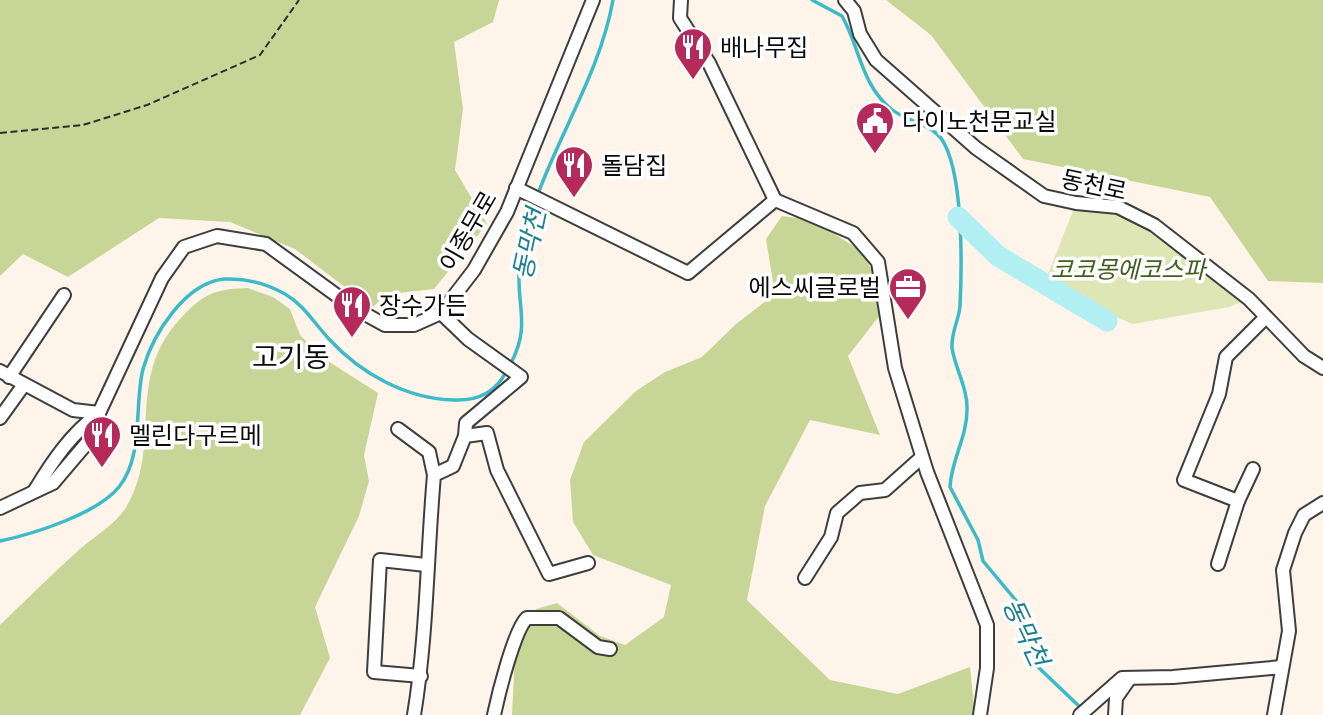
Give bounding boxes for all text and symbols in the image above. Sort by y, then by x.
restaurant icon: 배나무집 [672,26,714,81]
place label: 배나무집 [720,32,808,63]
public building icon: 다이노천문교실 [854,100,896,155]
place label: 다이노천문교실 [902,106,1057,137]
restaurant icon: 돌담집 [553,144,595,199]
place label: 돌담집 [601,150,667,181]
street label: 동천로 [1058,163,1130,207]
street label: 이종무로 [432,185,504,277]
water label: 동막천 [505,202,553,283]
park label: 코코몽에코스파 [1051,254,1208,285]
office icon: 에스씨글로벌 [887,266,929,321]
place label: 에스씨글로벌 [749,272,881,303]
restaurant icon: 장수가든 [331,284,373,339]
place label: 장수가든 [379,290,467,321]
district label: 고기동 [252,339,330,375]
restaurant icon: 멜린다구르메 [81,414,123,469]
place label: 멜린다구르메 [129,420,261,451]
water label: 동막천 [996,593,1057,674]

